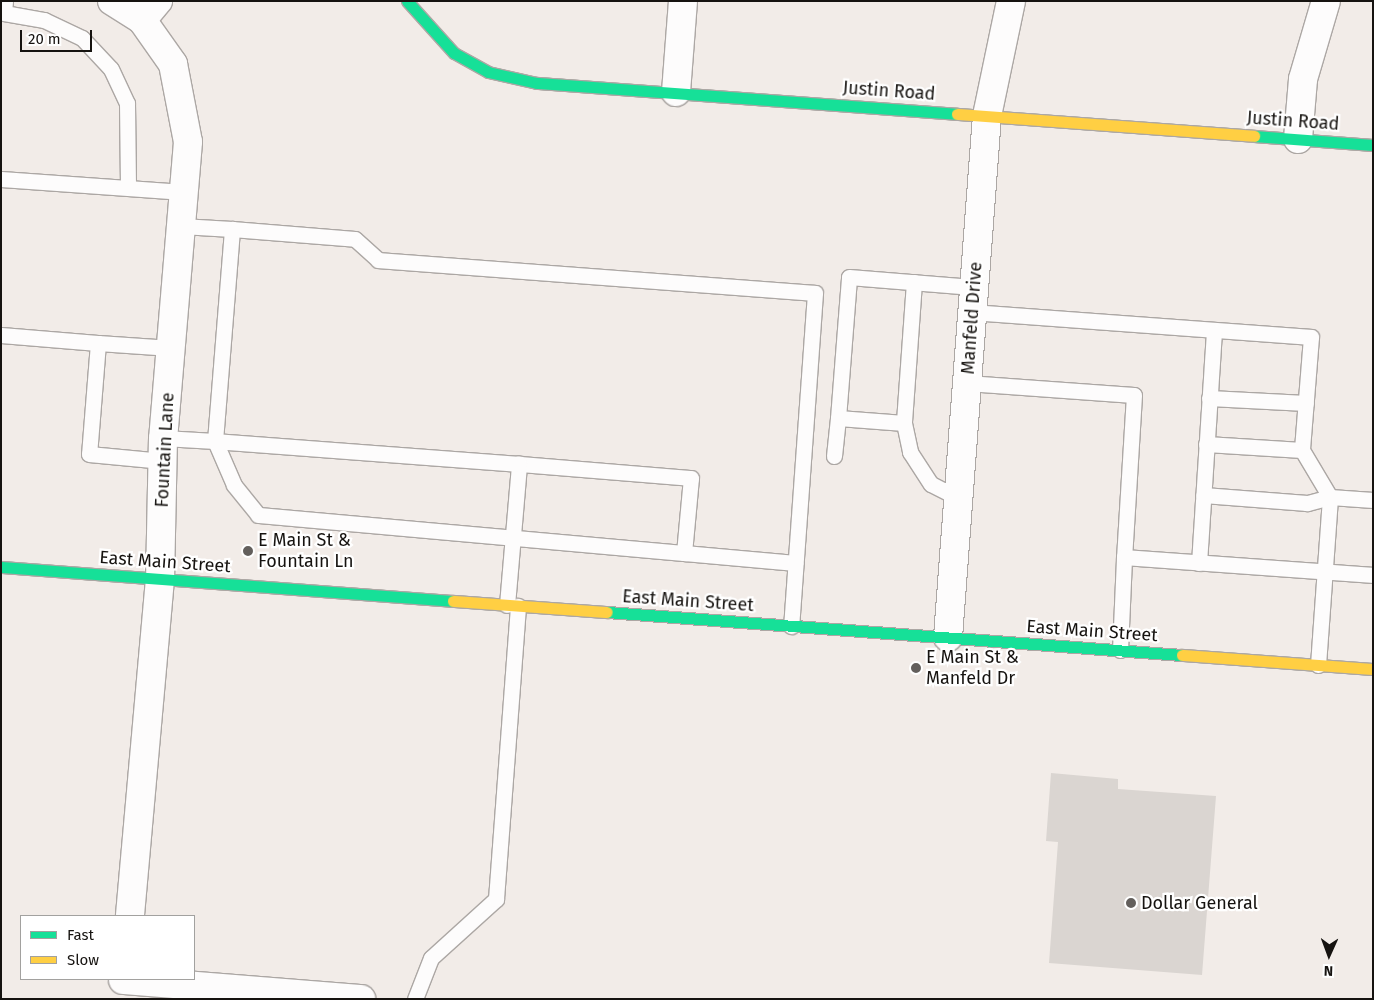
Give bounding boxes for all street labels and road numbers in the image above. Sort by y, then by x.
street label: Justin Road [842,77,936,105]
street label: Justin Road [1246,107,1340,135]
street label: Manfeld Drive [957,261,987,375]
street label: Fountain Lane [151,392,179,508]
street label: East Main Street [99,547,231,577]
street label: East Main Street [622,586,754,616]
street label: East Main Street [1026,616,1158,646]

